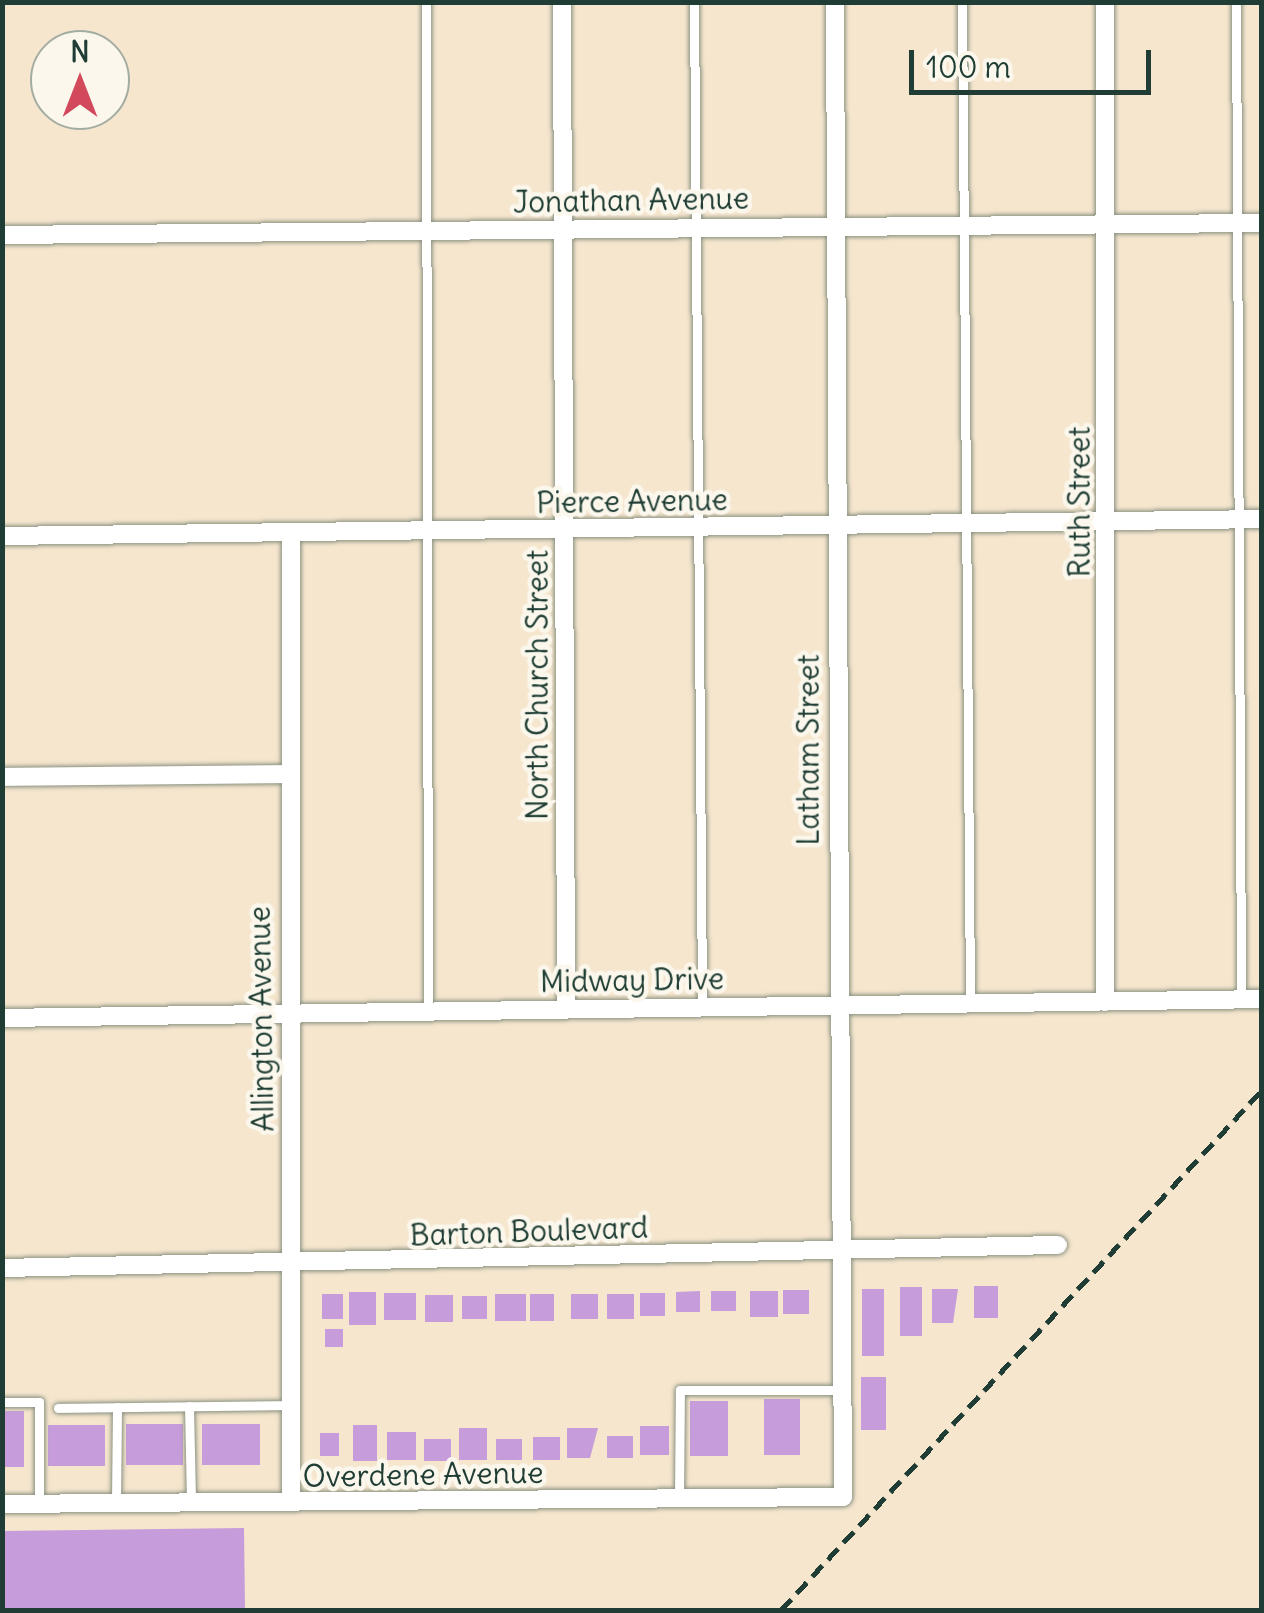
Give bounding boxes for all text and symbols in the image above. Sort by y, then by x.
north arrow [30,30,130,130]
scale bar [914,30,1156,92]
text: N [70,34,90,70]
text: 100 m [926,48,1011,86]
street label: Jonathan Avenue [513,180,749,220]
street label: Ruth Street [1061,426,1097,578]
street label: Pierce Avenue [536,481,728,521]
street label: North Church Street [519,550,555,820]
street label: Latham Street [790,654,826,846]
street label: Allington Avenue [241,906,281,1132]
street label: Midway Drive [540,960,724,1000]
street label: Barton Boulevard [409,1209,649,1253]
street label: Overdene Avenue [302,1454,544,1494]

